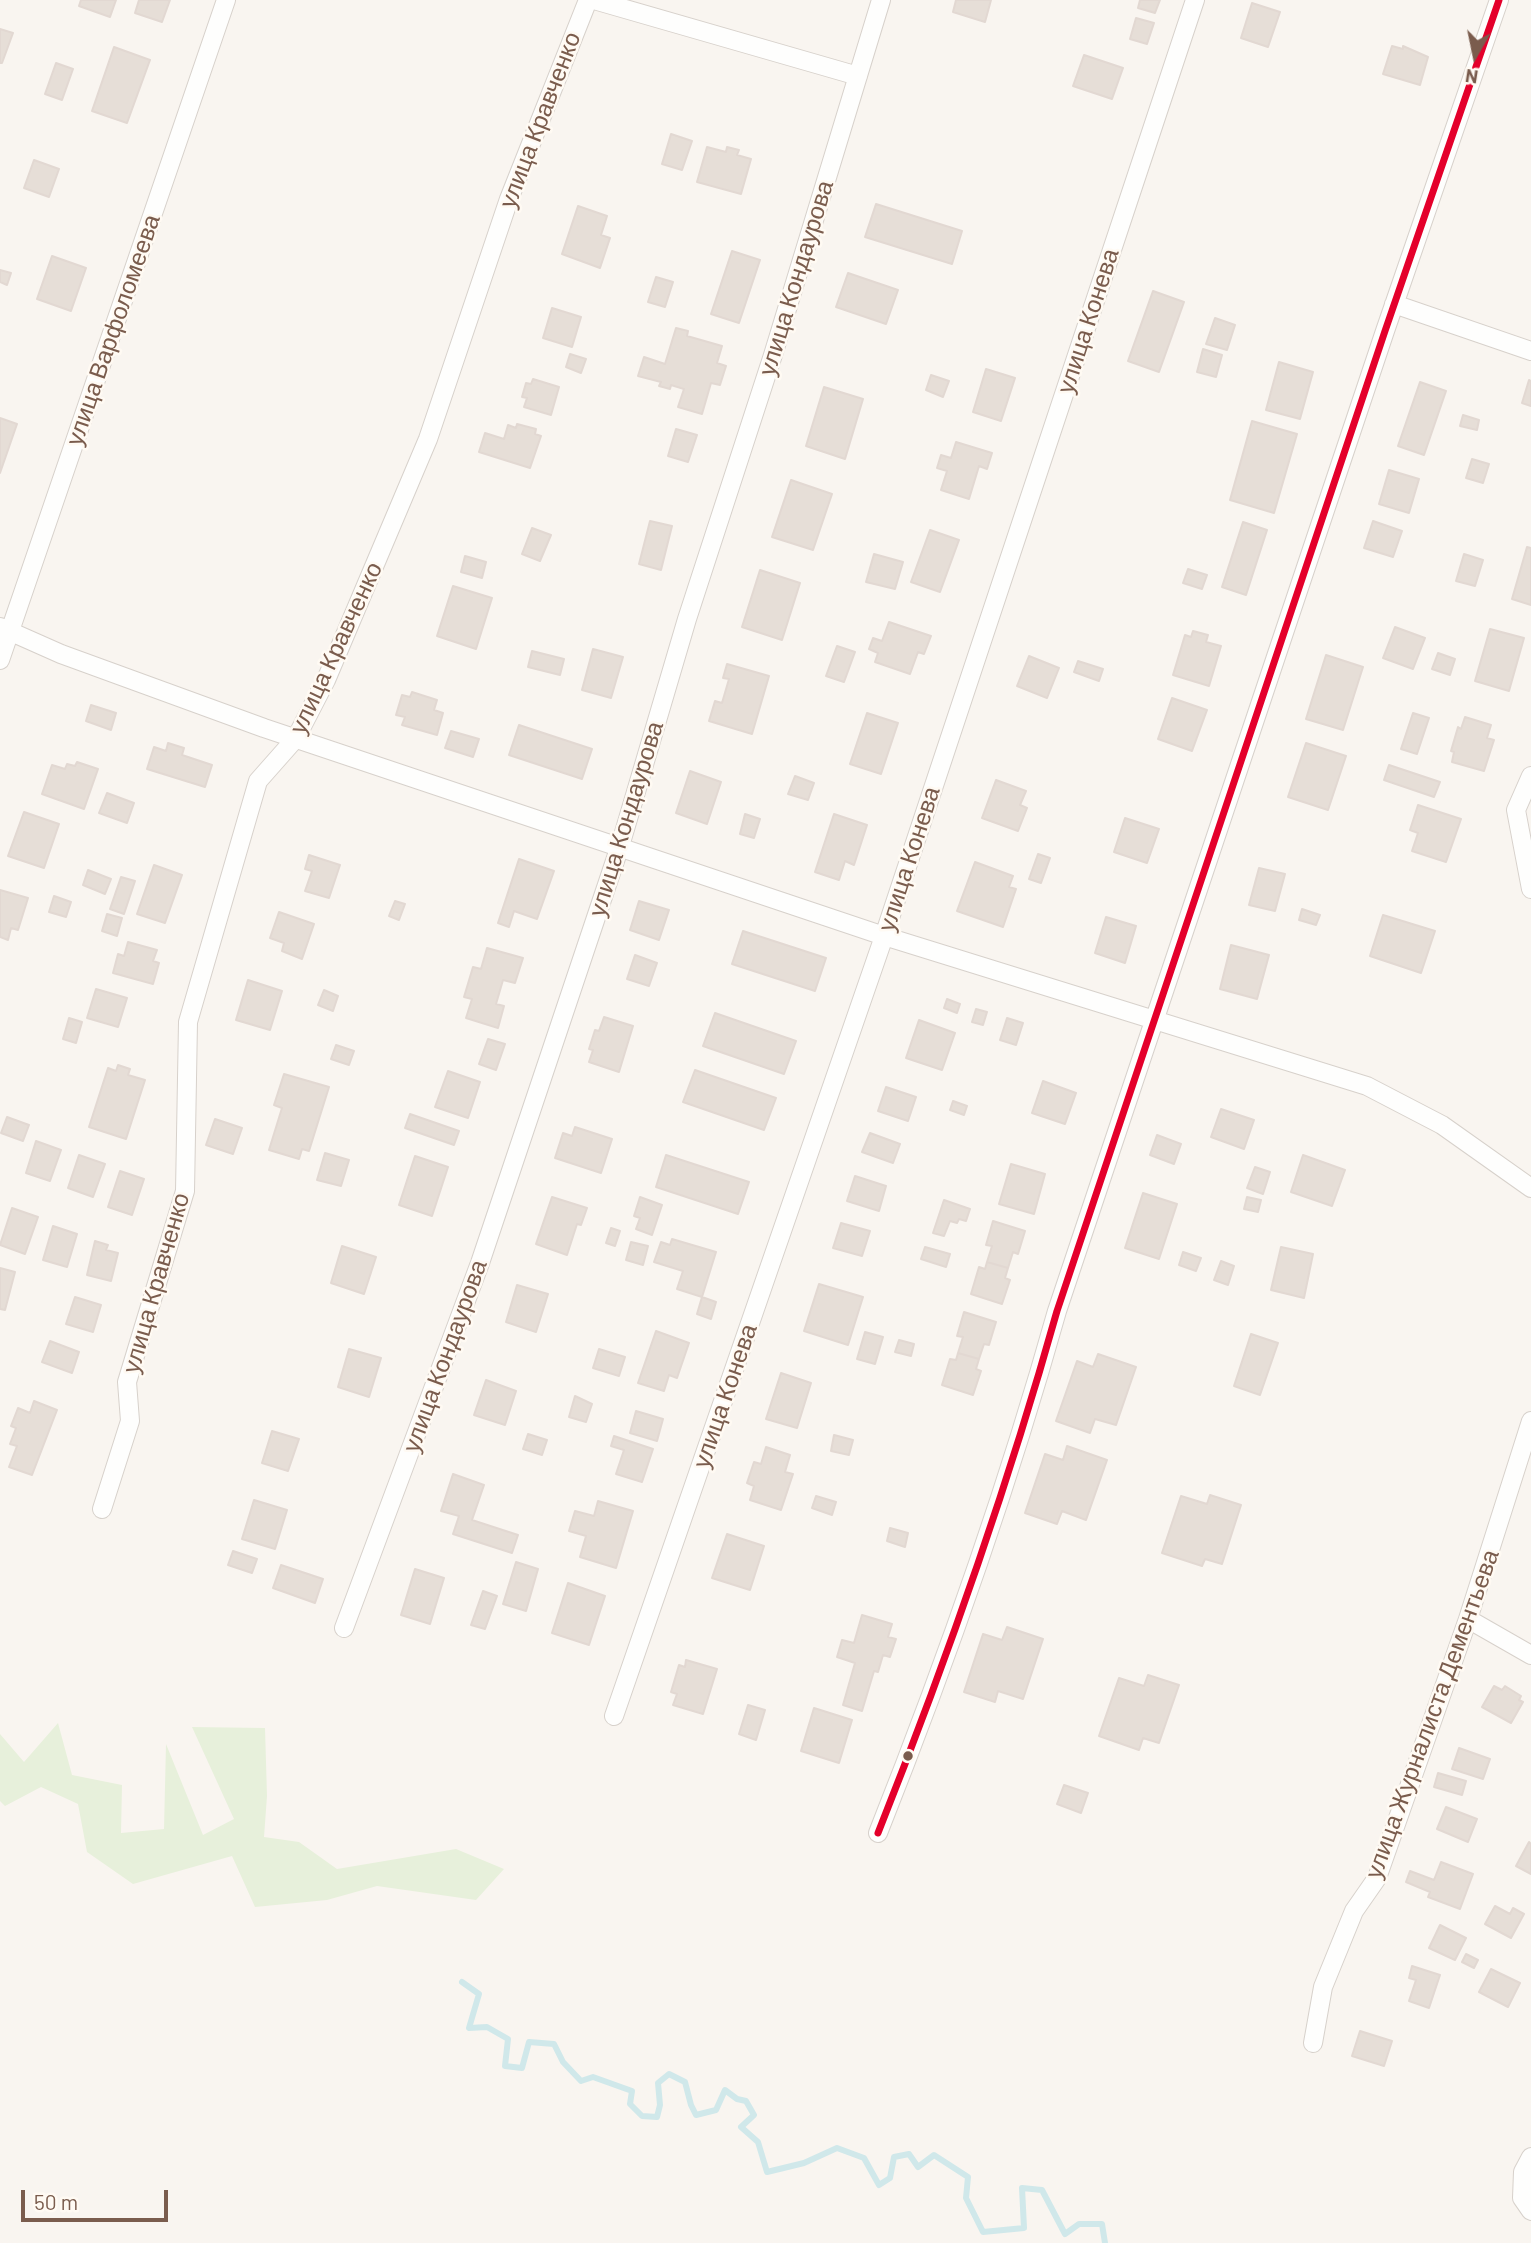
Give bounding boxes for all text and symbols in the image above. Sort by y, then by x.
north arrow [1440,21,1510,91]
street label: улица Кравченко [493,28,587,212]
text: N [1464,65,1480,90]
street label: улица Кондаурова [753,177,839,379]
street label: улица Варфоломеева [60,211,166,449]
street label: улица Конева [1051,245,1125,397]
street label: улица Кравченко [284,557,388,739]
street label: улица Кондаурова [583,718,669,920]
street label: улица Конева [872,783,946,935]
street label: улица Кравченко [116,1189,196,1377]
street label: улица Кондаурова [397,1256,493,1456]
street label: улица Конева [687,1320,763,1472]
street label: улица Журналиста Дементьева [1359,1546,1505,1882]
unlabelled marker [901,1749,915,1763]
scale bar [24,2176,172,2220]
text: 50 m [34,2189,78,2214]

